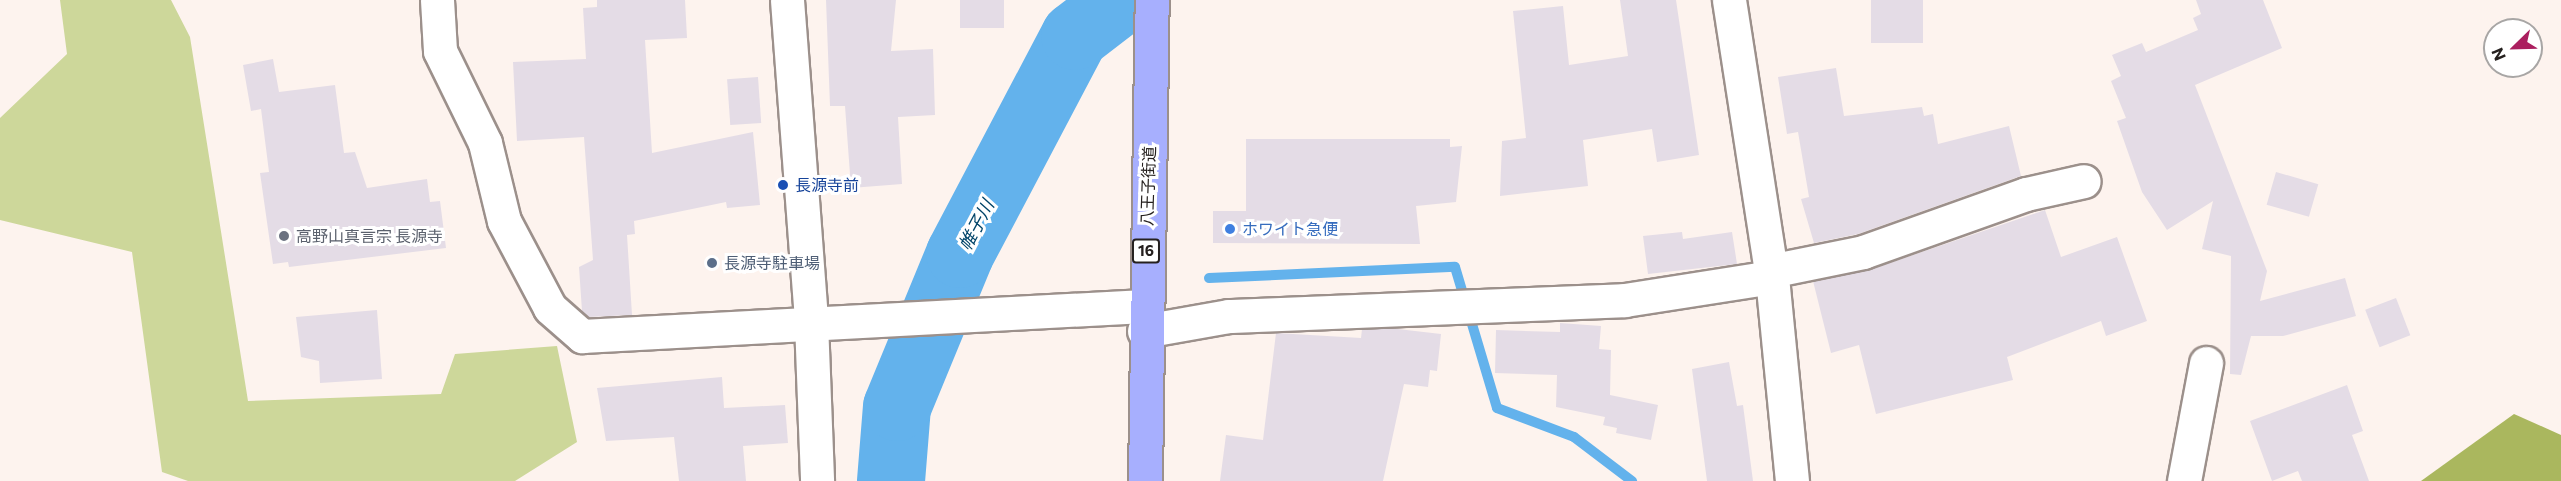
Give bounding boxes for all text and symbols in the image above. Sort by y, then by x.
north arrow [2483,18,2543,78]
text: N [2487,45,2509,64]
street label: 八王子街道 [1137,146,1159,226]
place label: 長源寺前 [795,175,859,195]
marker: 長源寺前 [776,178,790,192]
water label: 帷子川 [954,196,998,254]
place label: ホワイト急便 [1242,219,1338,239]
marker: ホワイト急便 [1223,222,1237,236]
place label: 高野山真言宗 長源寺 [296,226,443,246]
marker: 高野山真言宗 長源寺 [277,229,291,243]
road number: 16 [1131,239,1161,263]
place label: 長源寺駐車場 [724,253,820,273]
marker: 長源寺駐車場 [705,256,719,270]

